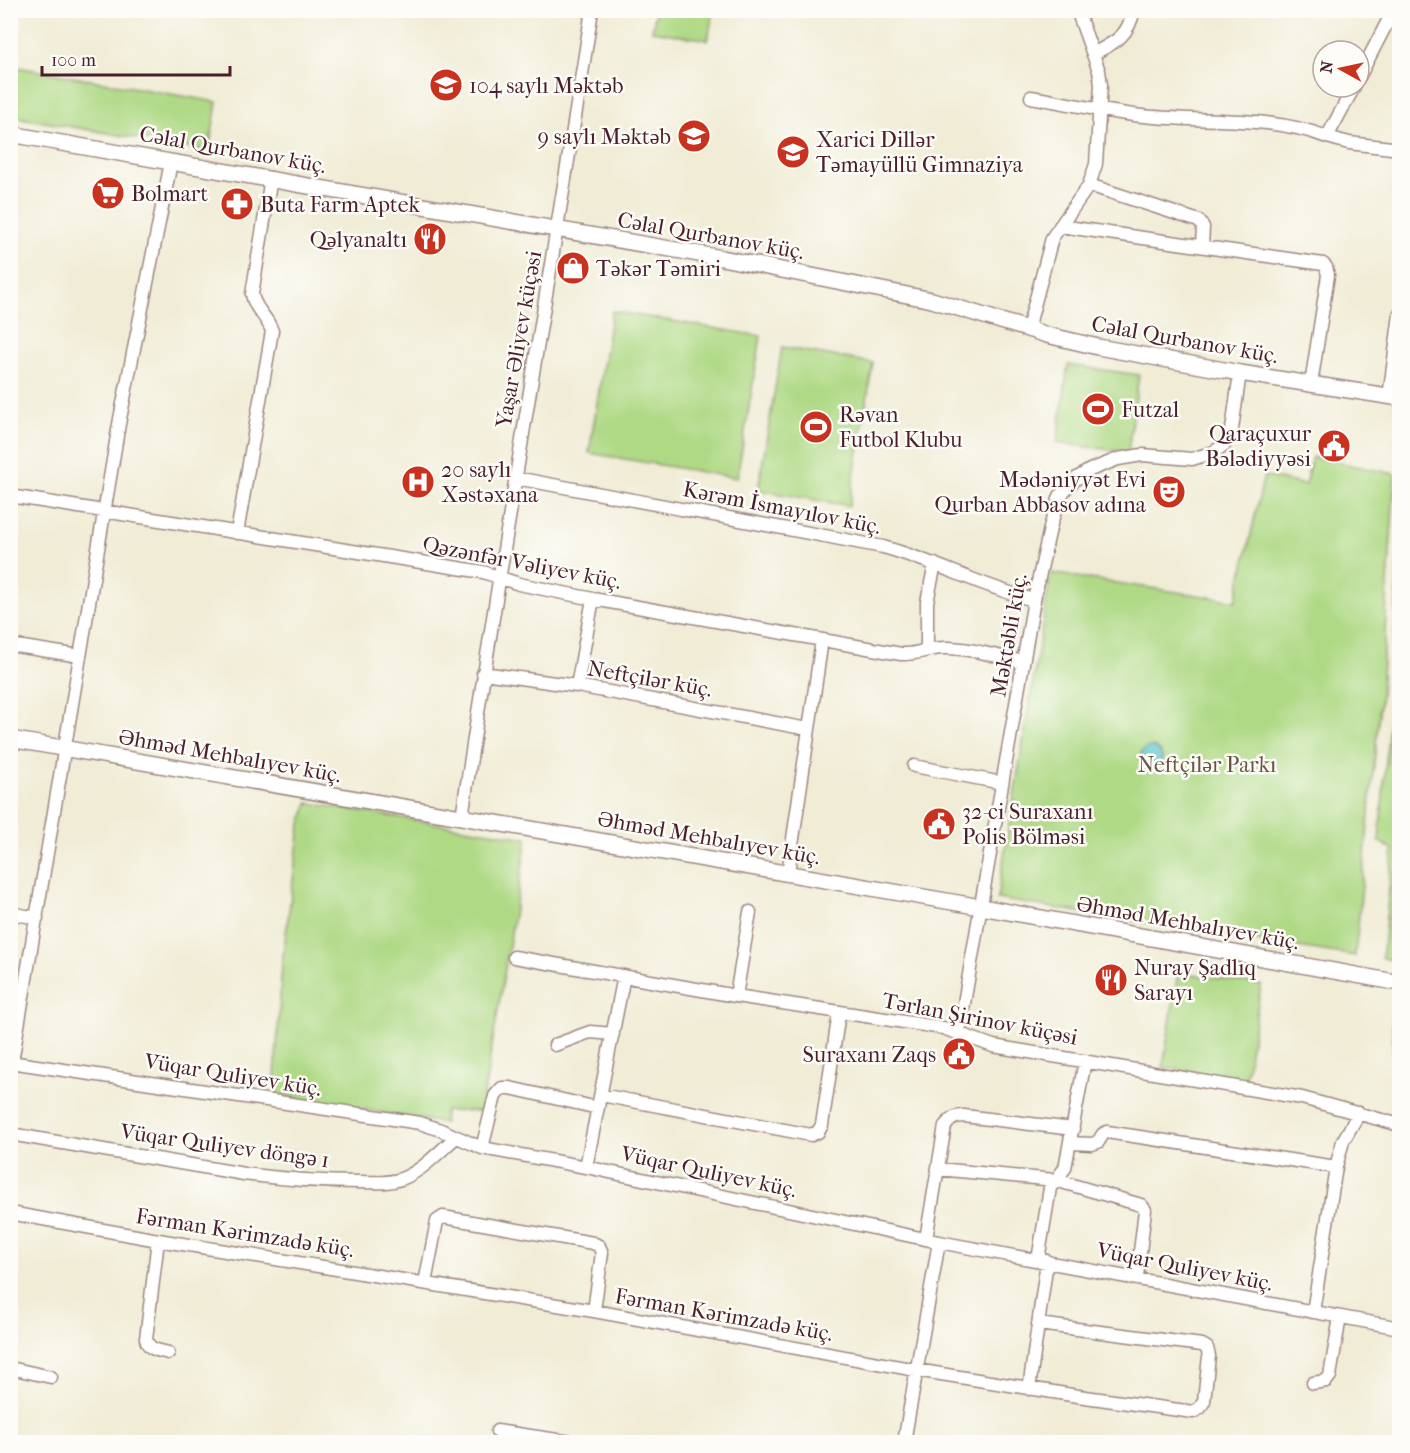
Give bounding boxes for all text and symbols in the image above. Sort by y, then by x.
scale bar [42,39,230,77]
north arrow [1311,39,1371,99]
text: 100 m [51,50,96,71]
text: N [1316,59,1337,74]
school or university icon: 104 saylı Məktəb [428,67,464,103]
place label: 104 saylı Məktəb [469,73,624,99]
school or university icon: 9 saylı Məktəb [676,118,712,154]
street label: Cəlal Qurbanov küç. [138,121,328,179]
place label: 9 saylı Məktəb [538,124,671,150]
place label: Xarici Dillər Təmayüllü Gimnaziya [816,127,1024,178]
school or university icon: Xarici Dillər Təmayüllü Gimnaziya [775,134,811,170]
supermarket icon: Bolmart [90,175,126,211]
place label: Bolmart [131,181,208,207]
pharmacy icon: Buta Farm Aptek [219,186,255,222]
place label: Buta Farm Aptek [260,192,421,218]
street label: Cəlal Qurbanov küç. [616,207,806,265]
restaurant icon: Qəlyanaltı [412,221,448,257]
place label: Qəlyanaltı [310,227,408,253]
street label: Yaşar Əliyev küçəsi [490,248,547,431]
shop icon: Təkər Təmiri [555,250,591,286]
place label: Təkər Təmiri [596,256,722,282]
street label: Cəlal Qurbanov küç. [1090,311,1280,369]
sports icon: Futzal [1080,391,1116,427]
place label: Futzal [1121,397,1179,423]
place label: Rəvan Futbol Klubu [839,402,963,453]
sports icon: Rəvan Futbol Klubu [798,409,834,445]
place label: Qaraçuxur Bələdiyyəsi [1205,421,1312,472]
public building icon: Qaraçuxur Bələdiyyəsi [1316,428,1352,464]
place label: 20 saylı Xəstəxana [441,457,539,508]
hospital icon: 20 saylı Xəstəxana [400,464,436,500]
place label: Mədəniyyət Evi Qurban Abbasov adına [934,467,1147,518]
theatre icon: Mədəniyyət Evi Qurban Abbasov adına [1151,474,1187,510]
street label: Kərəm İsmayılov küç. [681,475,883,540]
street label: Qəzənfər Vəliyev küç. [420,531,623,595]
street label: Məktəbli küç. [985,571,1033,699]
street label: Neftçilər küç. [585,655,714,703]
street label: Əhməd Mehbalıyev küç. [117,724,343,788]
park label: Neftçilər Parkı [1138,752,1277,778]
place label: 32-ci Suraxanı Polis Bölməsi [962,799,1094,850]
street label: Əhməd Mehbalıyev küç. [596,806,822,870]
public building icon: 32-ci Suraxanı Polis Bölməsi [921,806,957,842]
street label: Əhməd Mehbalıyev küç. [1075,891,1301,955]
place label: Nuray Şadlıq Sarayı [1134,955,1256,1006]
restaurant icon: Nuray Şadlıq Sarayı [1093,962,1129,998]
street label: Tərlan Şirinov küçəsi [880,987,1080,1051]
public building icon: Suraxanı Zaqs [941,1036,977,1072]
place label: Suraxanı Zaqs [803,1042,936,1068]
street label: Vüqar Quliyev küç. [141,1048,323,1102]
street label: Vüqar Quliyev döngə 1 [118,1118,331,1174]
street label: Vüqar Quliyev küç. [618,1140,799,1203]
street label: Fərman Kərimzadə küç. [134,1203,356,1263]
street label: Vüqar Quliyev küç. [1094,1237,1275,1297]
street label: Fərman Kərimzadə küç. [613,1283,835,1347]

